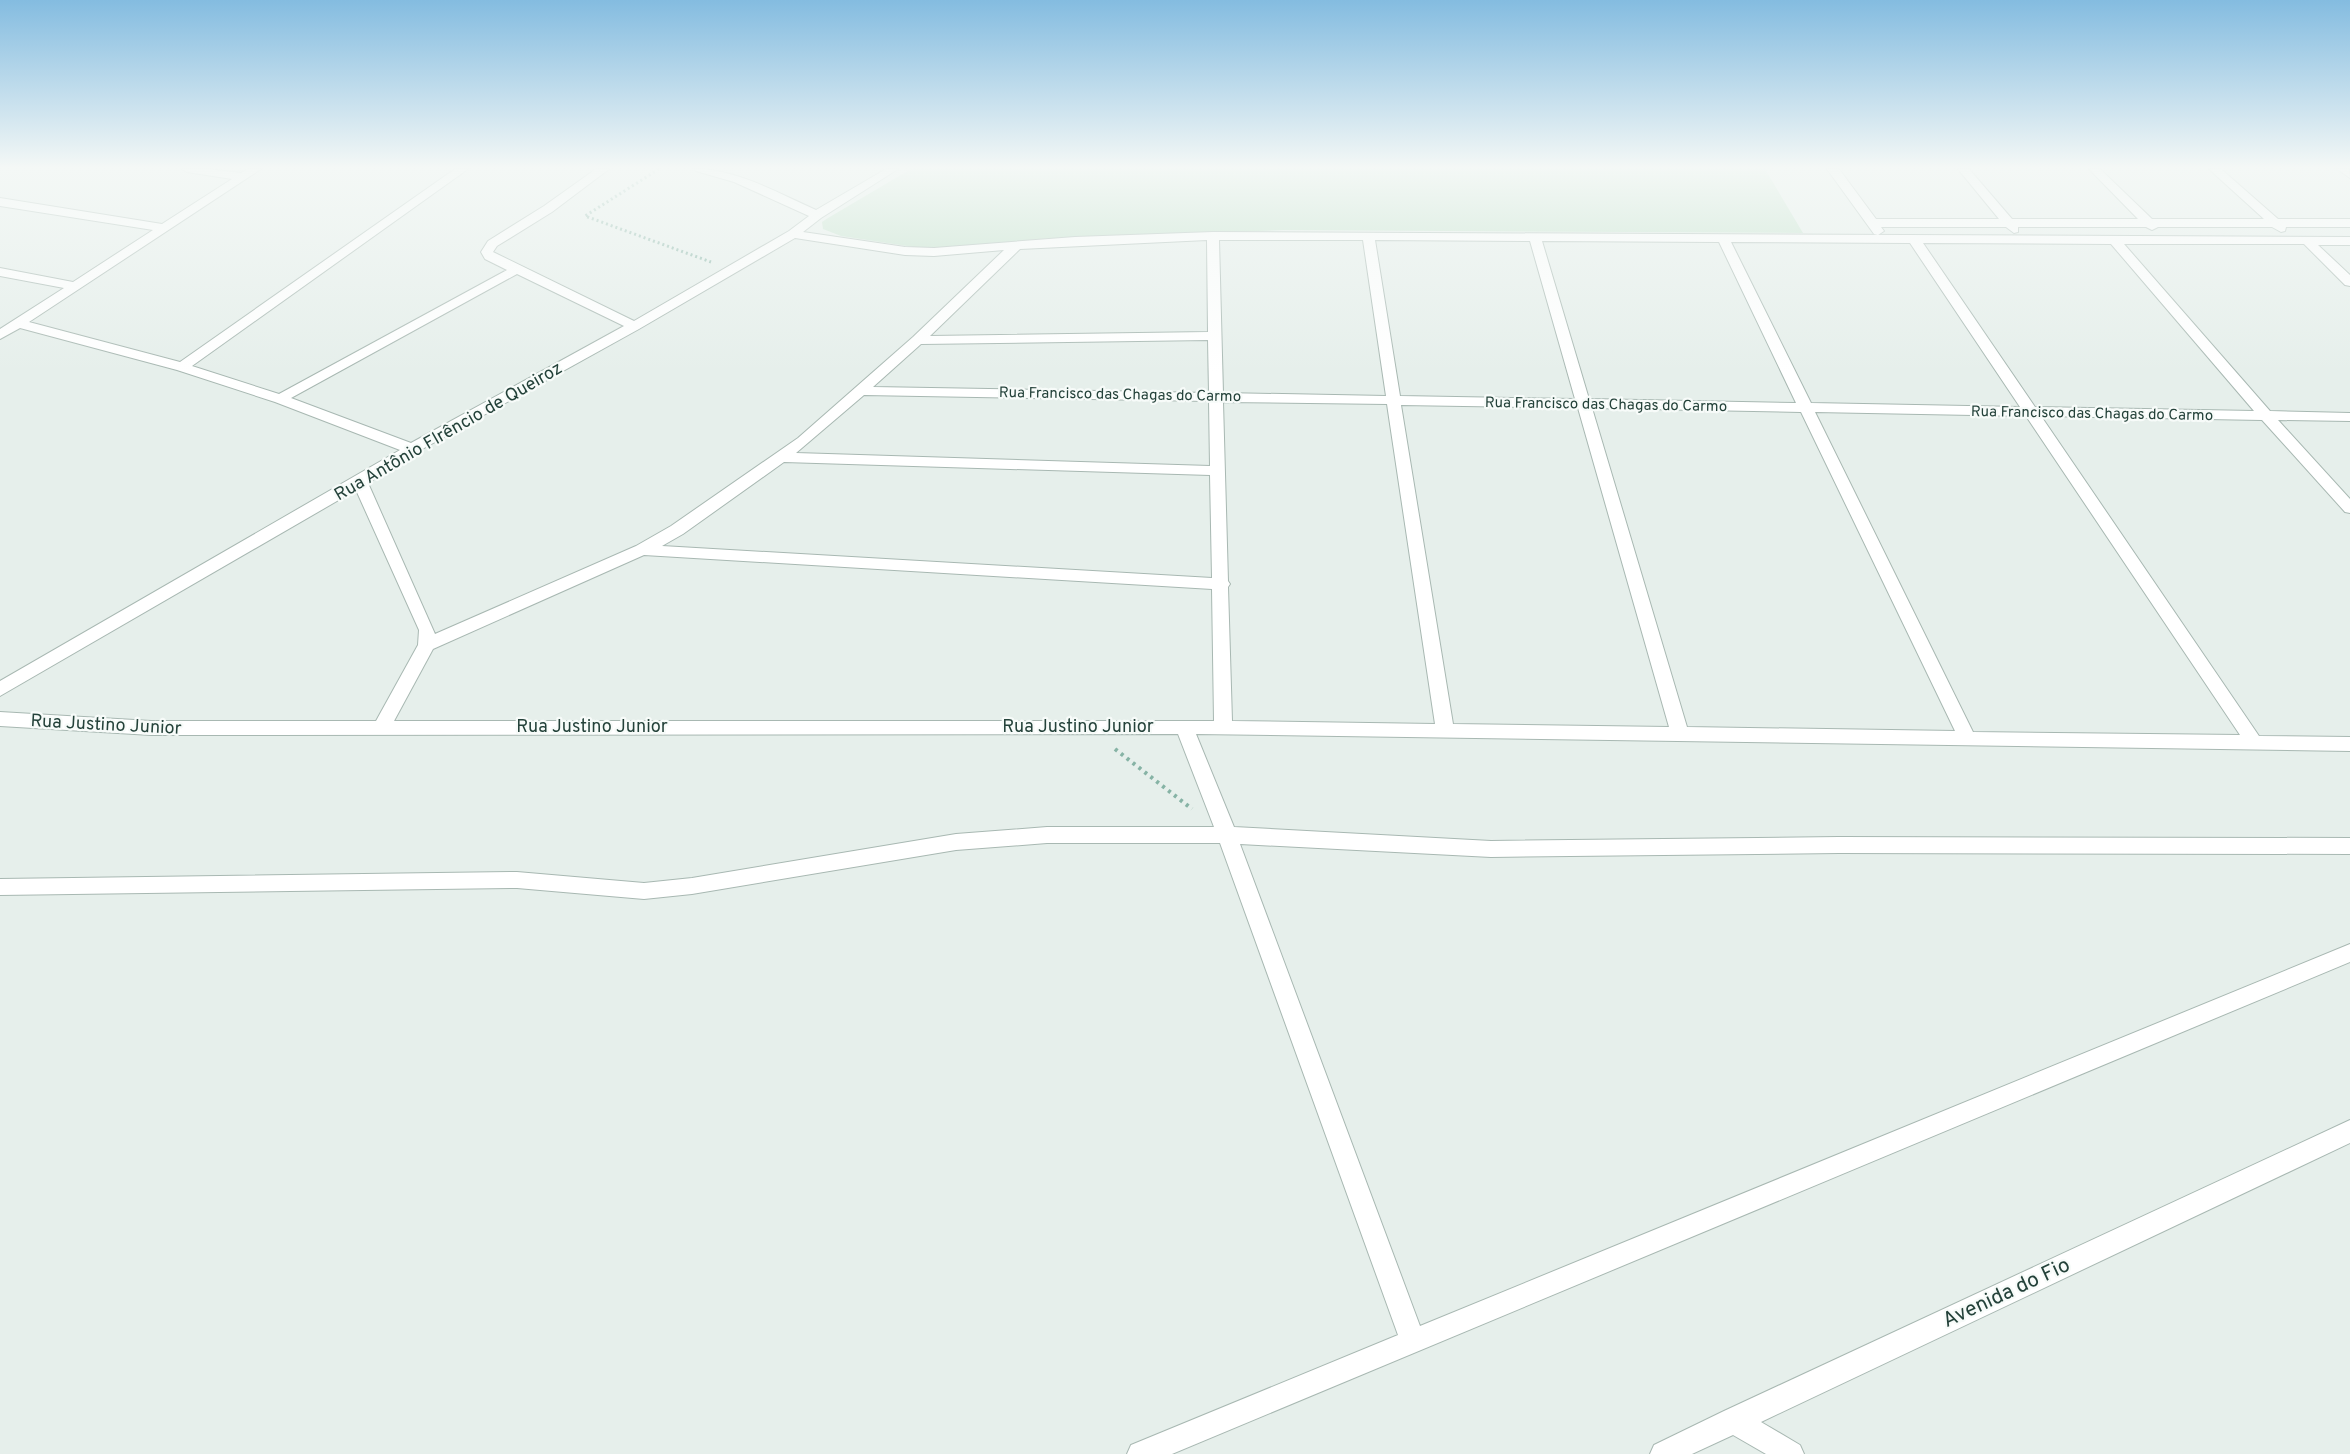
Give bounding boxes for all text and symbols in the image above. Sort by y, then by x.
street label: Rua Antônio Flrêncio de Queiroz [331,357,567,507]
street label: Rua Francisco das Chagas do Carmo [999,384,1241,407]
street label: Rua Francisco das Chagas do Carmo [1485,394,1727,417]
street label: Rua Francisco das Chagas do Carmo [1971,403,2213,426]
street label: Rua Justino Junior [30,710,182,741]
street label: Rua Justino Junior [516,716,668,739]
street label: Rua Justino Junior [1002,716,1154,739]
street label: Avenida do Fio [1939,1252,2075,1335]

